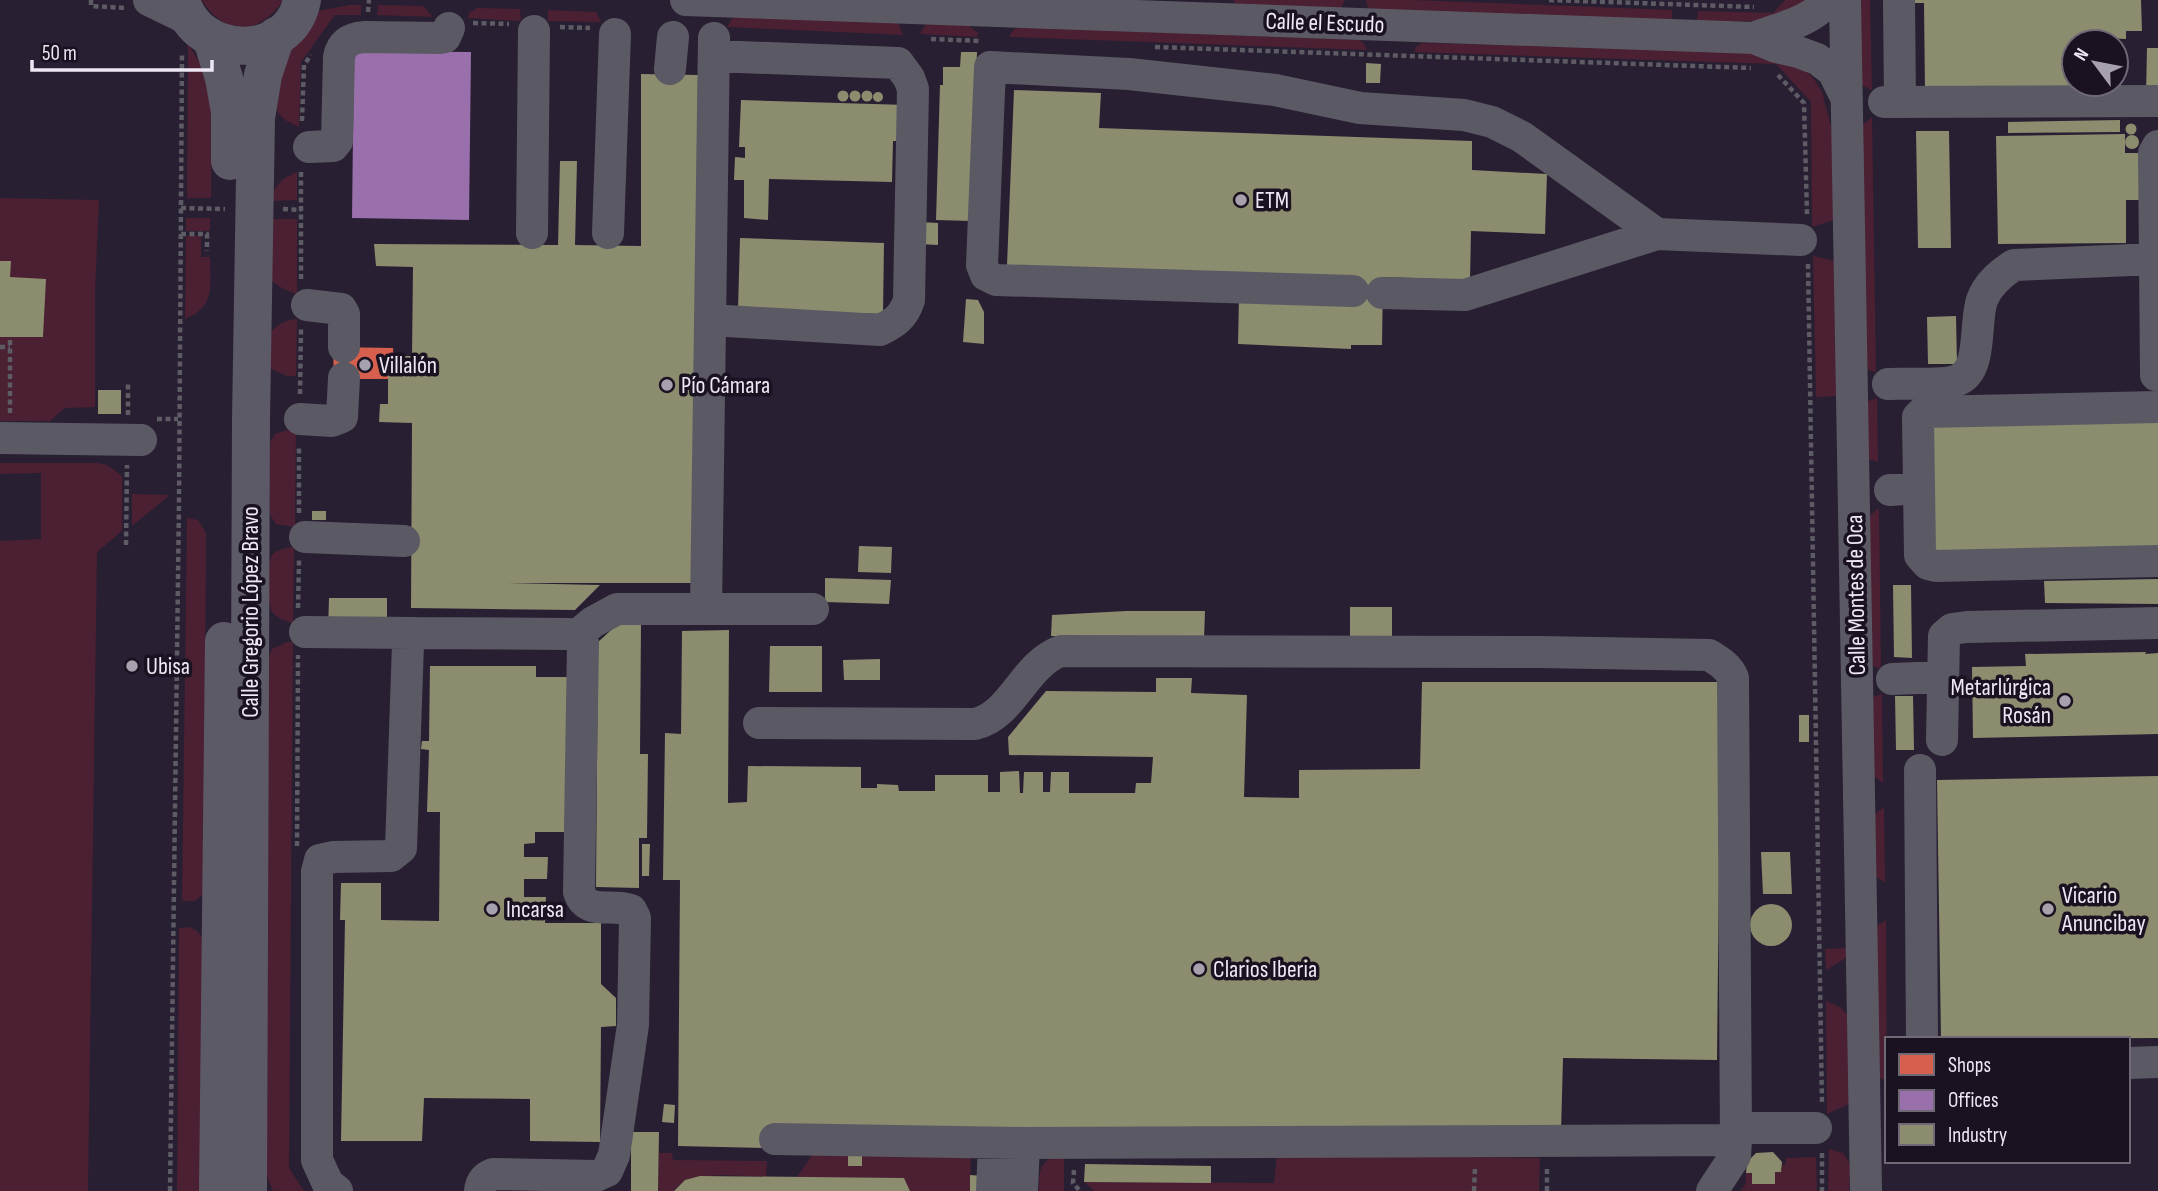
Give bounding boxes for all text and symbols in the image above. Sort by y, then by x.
street label: Calle el Escudo [1265,6,1385,40]
scale bar [32,28,212,72]
north arrow [2060,28,2130,98]
text: 50 m [42,41,77,66]
text: N [2069,44,2094,65]
place label: ETM [1255,186,1289,215]
marker: ETM [1233,192,1249,208]
place label: Villalón [379,351,437,380]
marker: Villalón [357,357,373,373]
place label: Pío Cámara [681,371,770,400]
marker: Pío Cámara [659,377,675,393]
street label: Calle Gregorio López Bravo [236,506,265,718]
street label: Calle Montes de Oca [1840,514,1872,676]
place label: Ubisa [146,652,190,681]
marker: Ubisa [124,658,140,674]
place label: Metarlúrgica Rosán [1951,673,2051,730]
marker: Metarlúrgica Rosán [2057,693,2073,709]
place label: Vicario Anuncibay [2061,881,2146,938]
place label: Incarsa [506,895,564,924]
marker: Incarsa [484,901,500,917]
marker: Vicario Anuncibay [2040,901,2056,917]
place label: Clarios Iberia [1213,955,1317,984]
marker: Clarios Iberia [1191,961,1207,977]
legend [1885,1037,2130,1163]
text: Shops [1948,1053,1991,1078]
text: Offices [1948,1088,1999,1113]
text: Industry [1948,1123,2007,1148]

